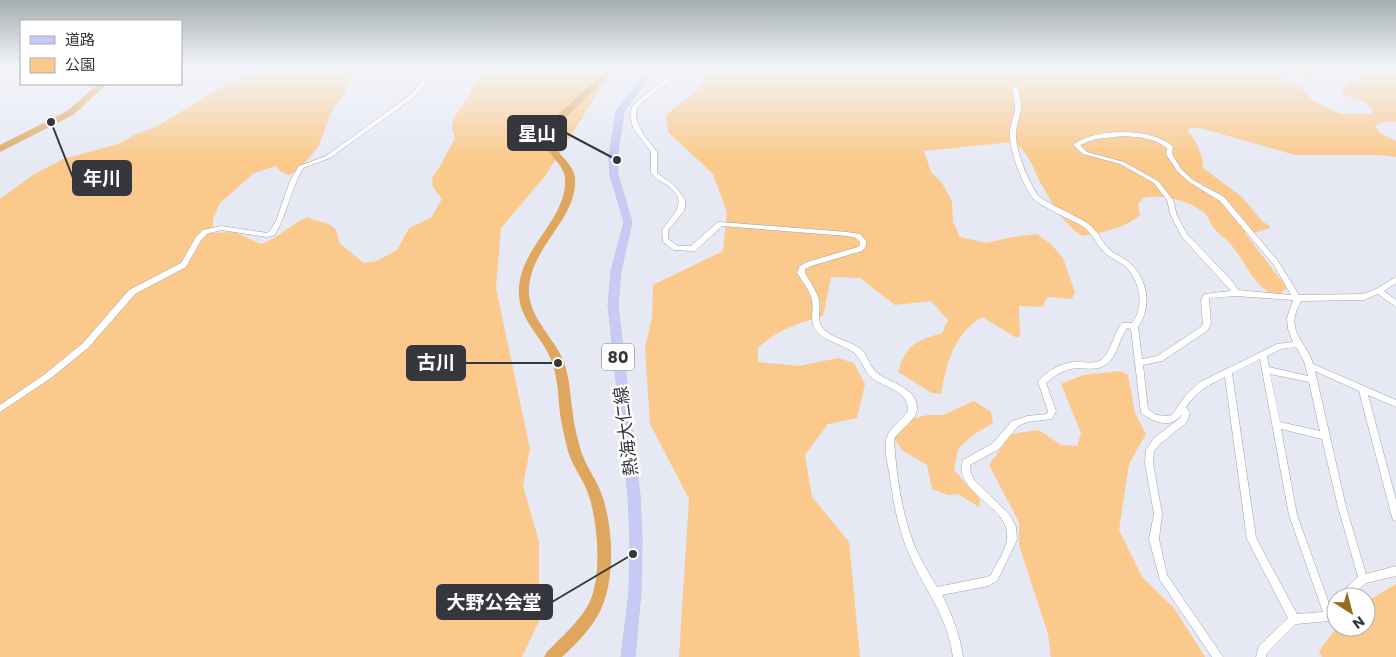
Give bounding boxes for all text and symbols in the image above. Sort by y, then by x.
legend [20,20,182,85]
text: 道路 [65,29,95,50]
text: 公園 [65,54,95,75]
callout: 星山 [508,116,566,150]
text: 星山 [518,120,556,147]
callout: 年川 [73,161,131,195]
text: 年川 [83,165,121,192]
road number: 80 [602,344,634,371]
callout: 古川 [407,346,465,380]
text: 古川 [417,349,455,376]
street label: 熱海大仁線 [608,385,643,477]
callout: 大野公会堂 [437,585,552,619]
north arrow [1326,587,1376,637]
text: 大野公会堂 [446,589,542,616]
text: N [1349,611,1369,634]

